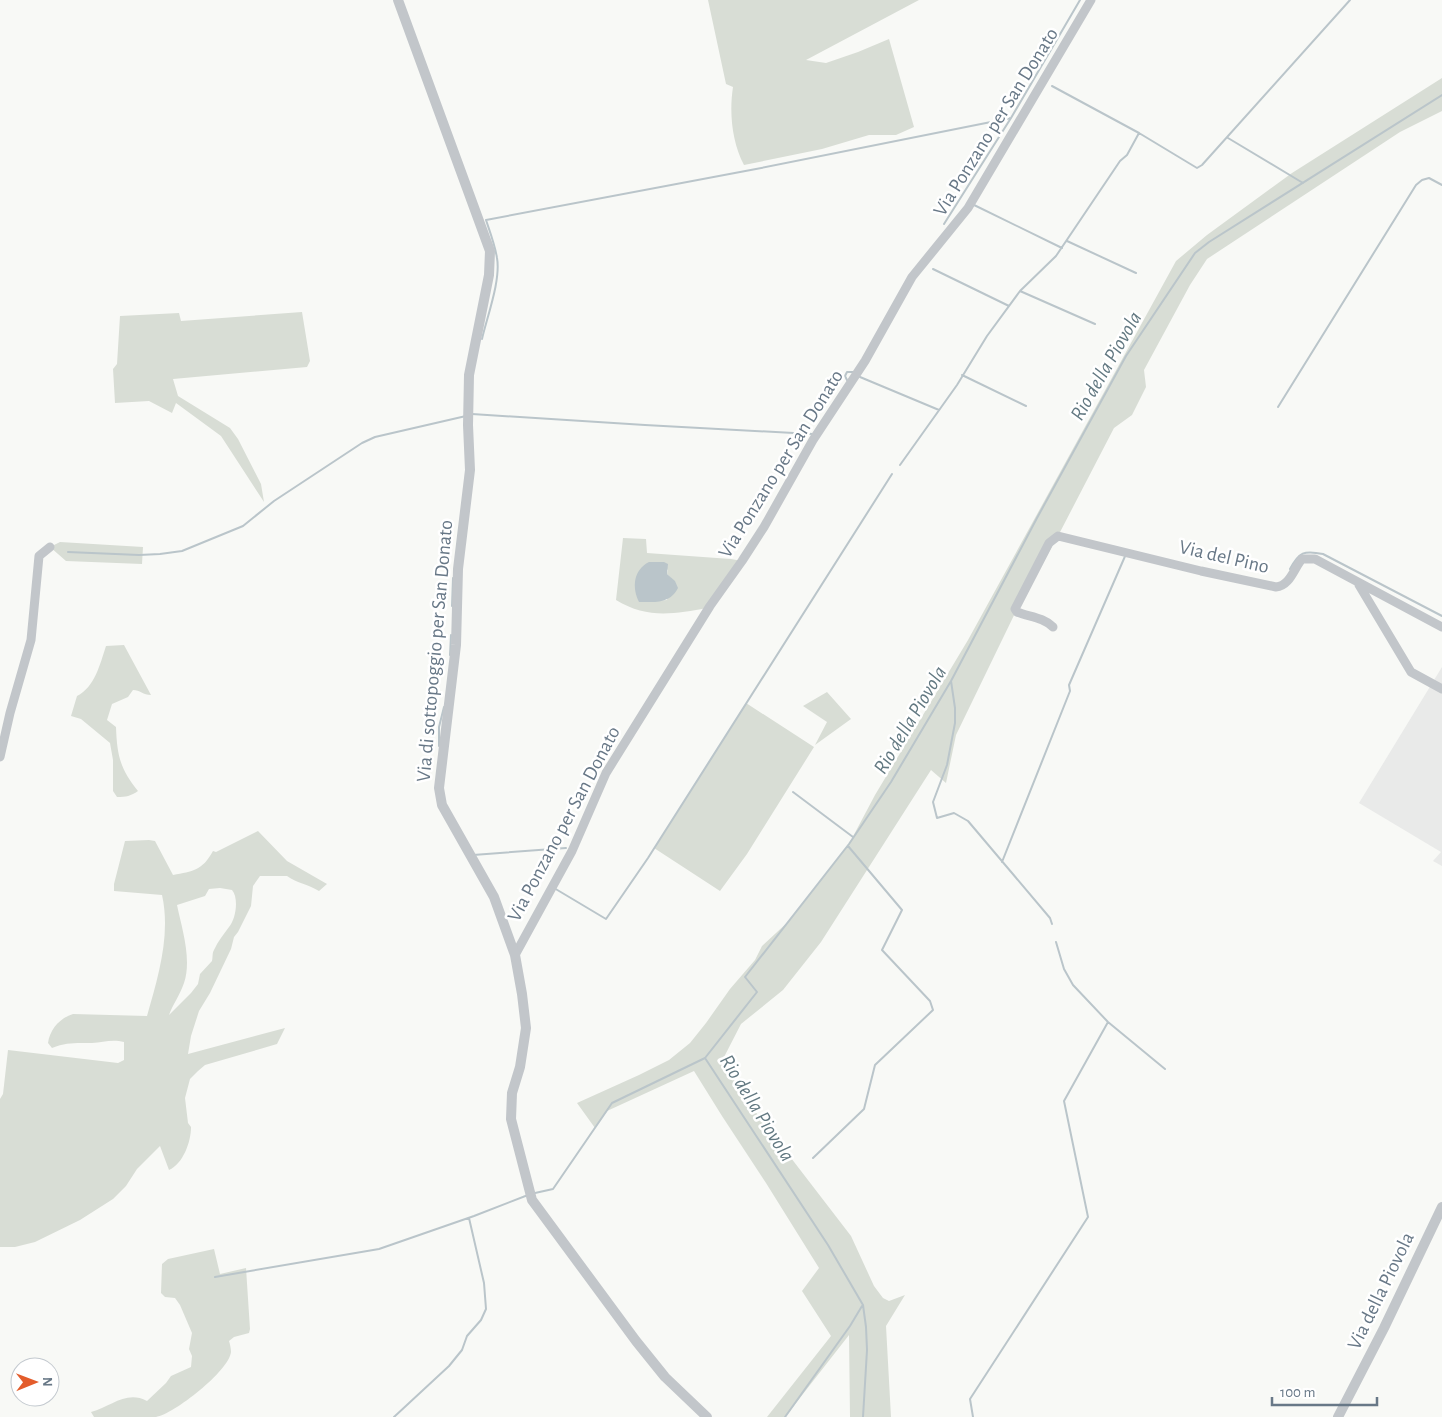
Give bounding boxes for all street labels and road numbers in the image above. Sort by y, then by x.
street label: Via Ponzano per San Donato [930,24,1062,220]
street label: Via Ponzano per San Donato [715,366,847,562]
street label: Via di sottopoggio per San Donato [414,519,456,783]
street label: Via del Pino [1177,537,1271,577]
street label: Via Ponzano per San Donato [504,723,624,925]
street label: Via della Piovola [1344,1229,1418,1353]

